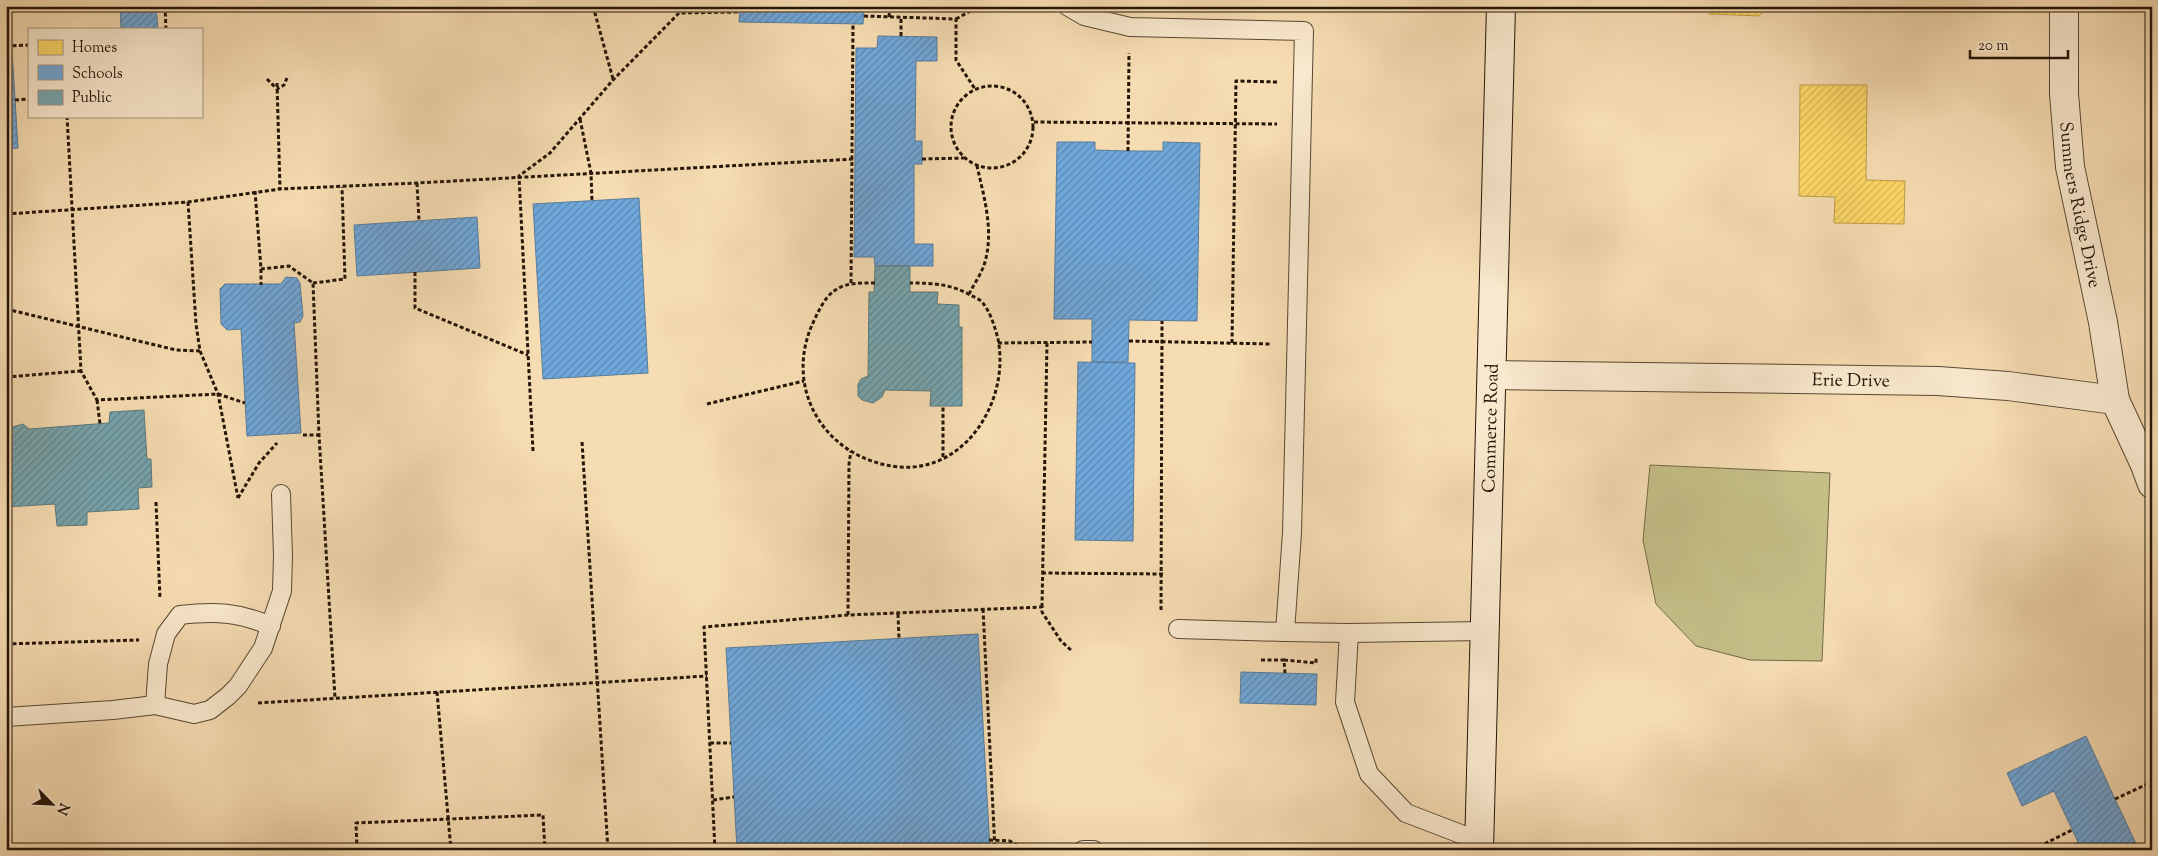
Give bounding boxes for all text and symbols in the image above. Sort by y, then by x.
legend [28,28,202,118]
scale bar [1970,28,2068,60]
text: 20 m [1978,36,2009,57]
text: Homes [72,38,117,59]
text: Schools [72,64,123,85]
text: Public [72,88,112,109]
street label: Summers Ridge Drive [2051,120,2106,291]
street label: Commerce Road [1477,363,1507,493]
street label: Erie Drive [1812,368,1890,395]
north arrow [28,778,78,828]
text: N [51,799,73,818]

